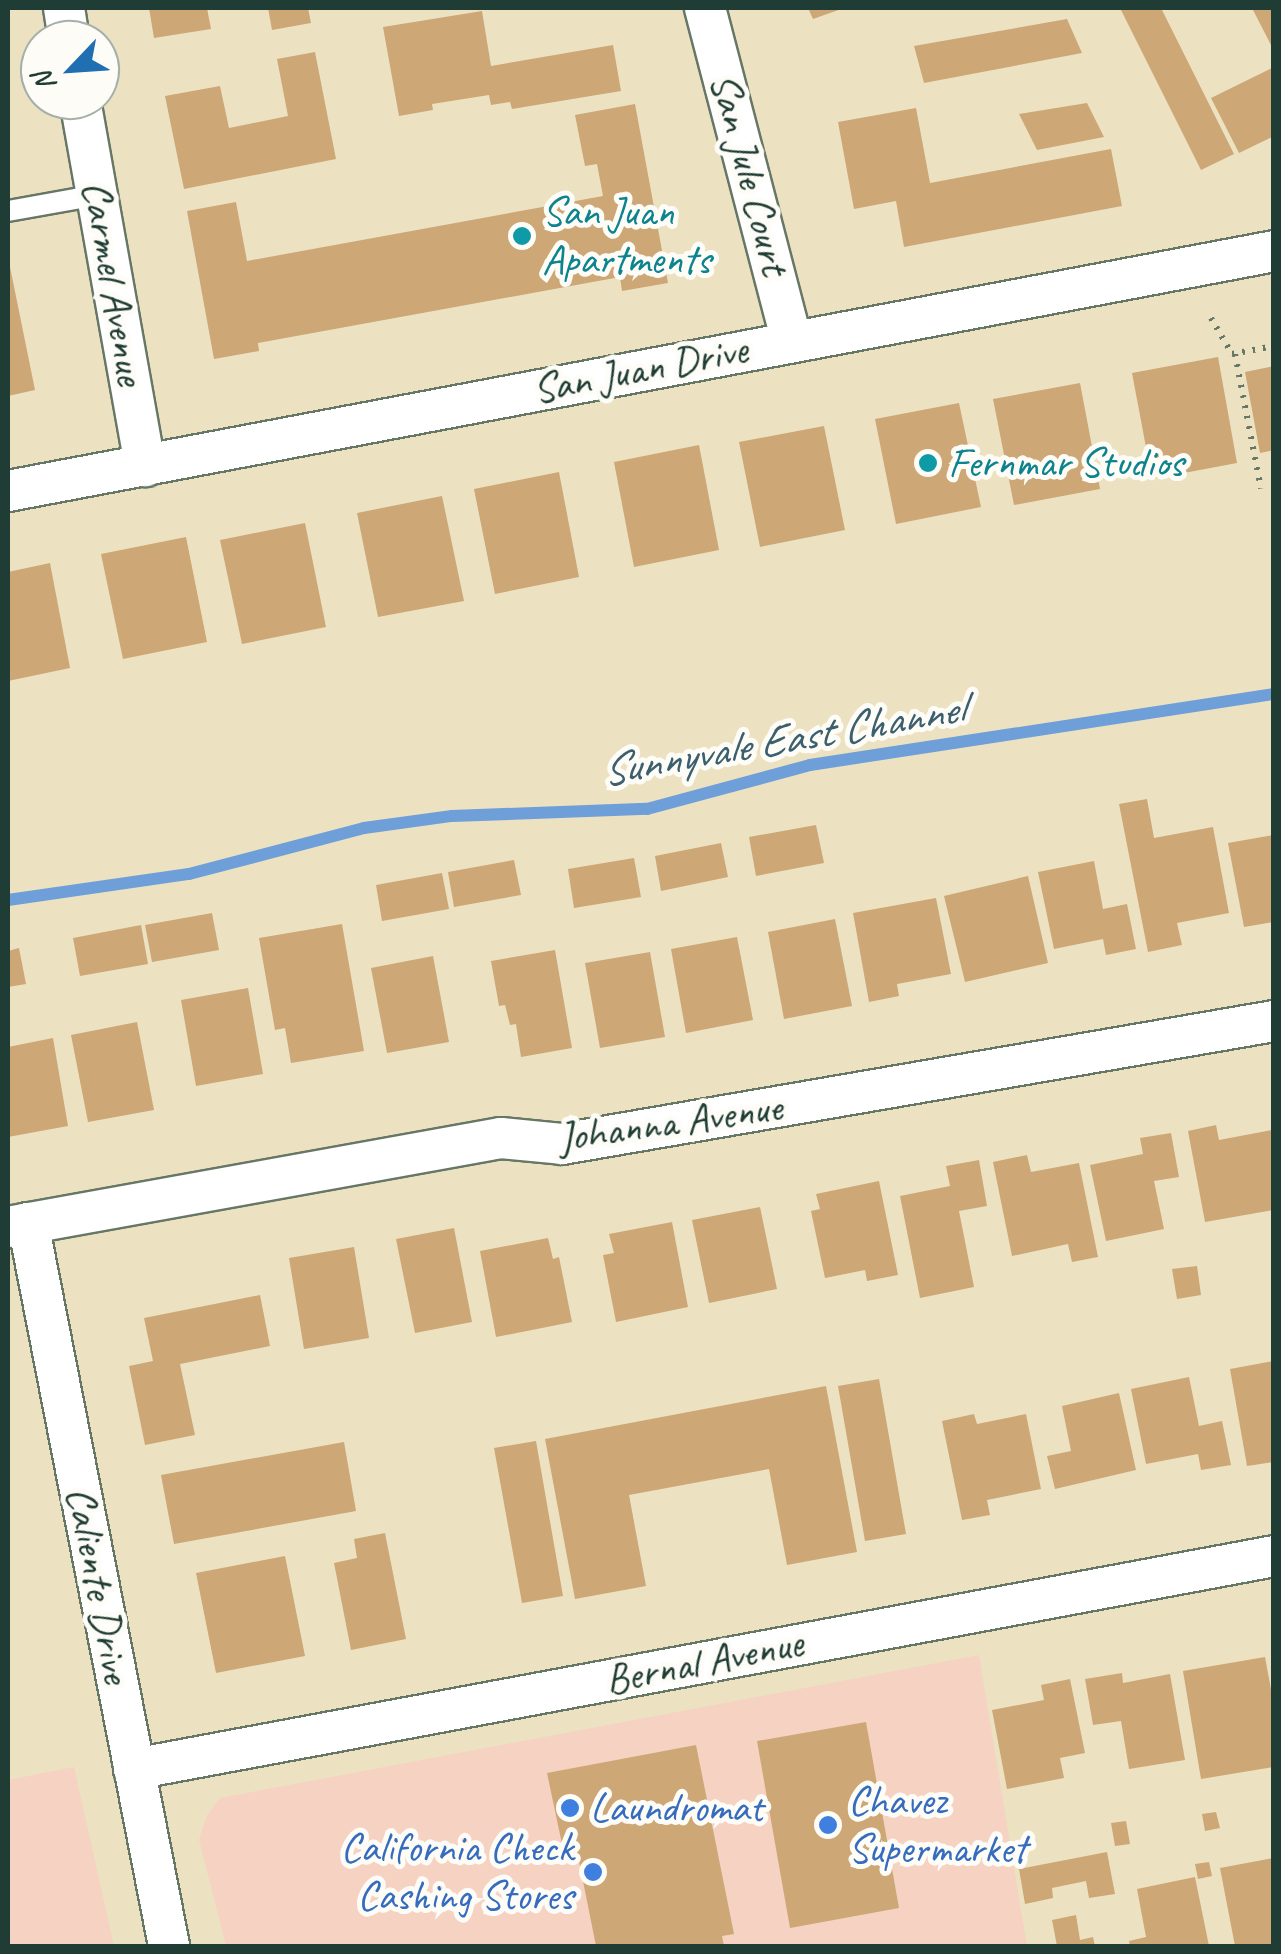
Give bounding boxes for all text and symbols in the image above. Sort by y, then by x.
north arrow [20,20,120,120]
text: N [25,67,64,97]
street label: San Jule Court [698,68,800,280]
street label: Carmel Avenue [70,177,156,389]
place label: San Juan Apartments [542,187,711,286]
marker: San Juan Apartments [511,225,533,247]
street label: San Juan Drive [529,325,751,415]
place label: Fernmar Studios [948,438,1184,488]
marker: Fernmar Studios [917,452,939,474]
water label: Sunnyvale East Channel [596,681,968,799]
street label: Johanna Avenue [555,1082,785,1164]
street label: Caliente Drive [54,1483,142,1687]
street label: Bernal Avenue [601,1618,807,1706]
place label: Chavez Supermarket [848,1776,1026,1874]
place label: Laundromat [590,1783,763,1833]
marker: Laundromat [559,1797,581,1819]
marker: Chavez Supermarket [817,1814,839,1836]
place label: California Check Cashing Stores [341,1823,573,1922]
marker: California Check Cashing Stores [582,1861,604,1883]

